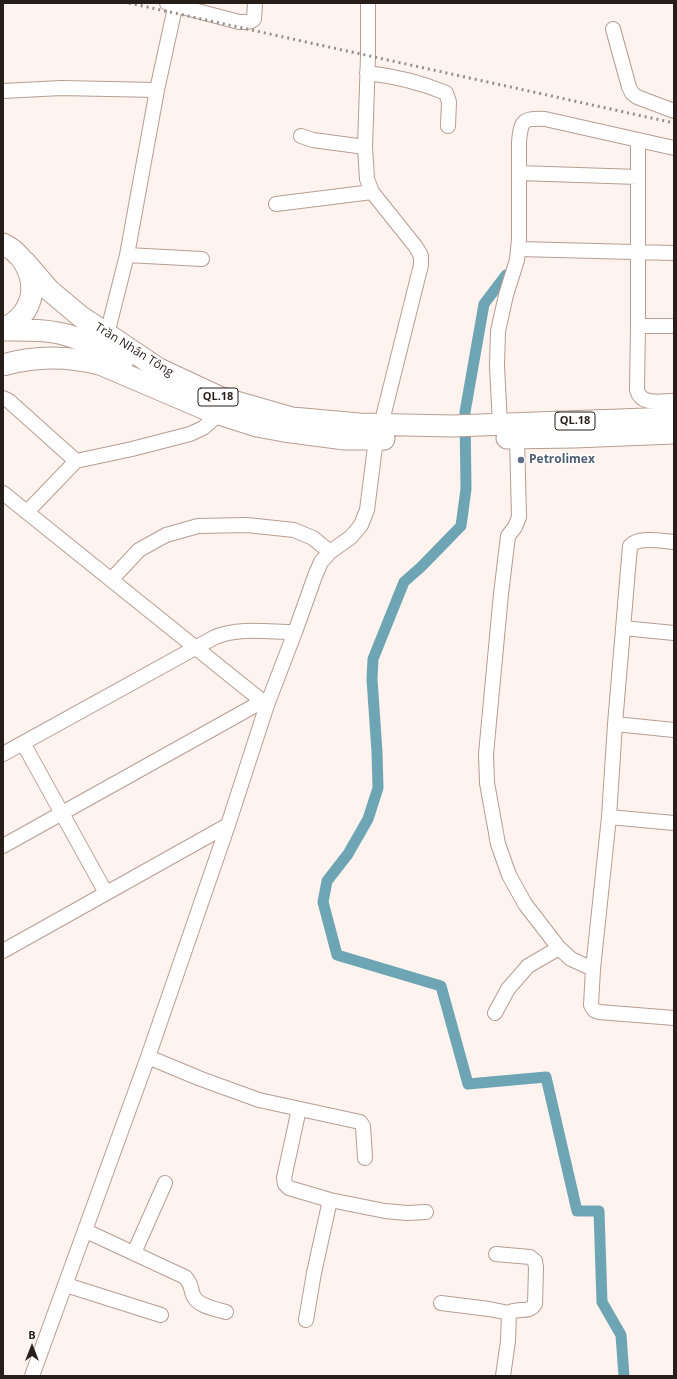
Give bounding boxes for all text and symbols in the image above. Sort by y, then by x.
street label: Trần Nhân Tông [92,320,176,380]
road number: QL.18 [198,388,238,406]
road number: QL.18 [555,412,595,430]
place label: Petrolimex [529,453,595,467]
marker: Petrolimex [516,455,526,465]
north arrow [12,1327,52,1367]
text: B [28,1327,36,1342]

